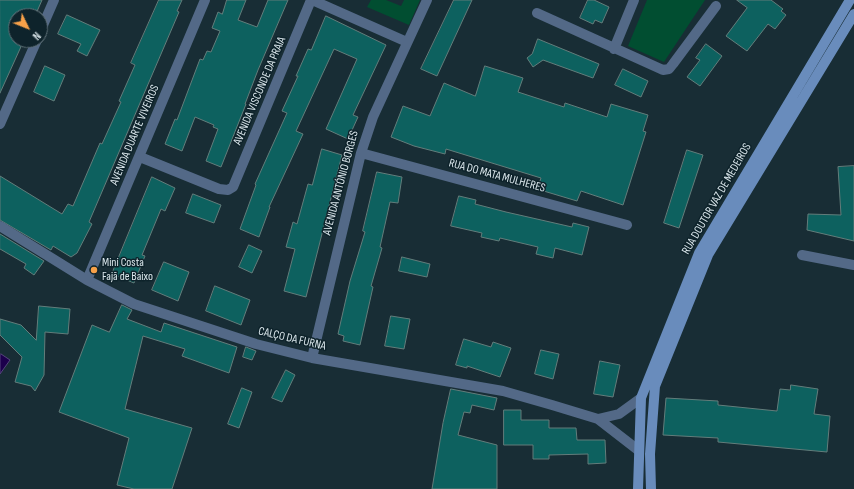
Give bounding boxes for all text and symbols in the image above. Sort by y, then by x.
north arrow [8,8,48,48]
text: N [30,29,43,42]
street label: AVENIDA VISCONDE DA PRAIA [231,35,289,147]
street label: AVENIDA DUARTE VIVEIROS [107,83,163,187]
street label: AVENIDA ANTÓNIO BORGES [320,129,362,237]
street label: RUA DOUTOR VAZ DE MEDEIROS [679,141,755,257]
street label: RUA DO MATA MULHERES [447,156,547,196]
place label: Mini Costa Fajã de Baixo [102,256,153,284]
marker: Mini Costa Fajã de Baixo [89,265,99,275]
street label: CALÇO DA FURNA [257,324,327,354]

